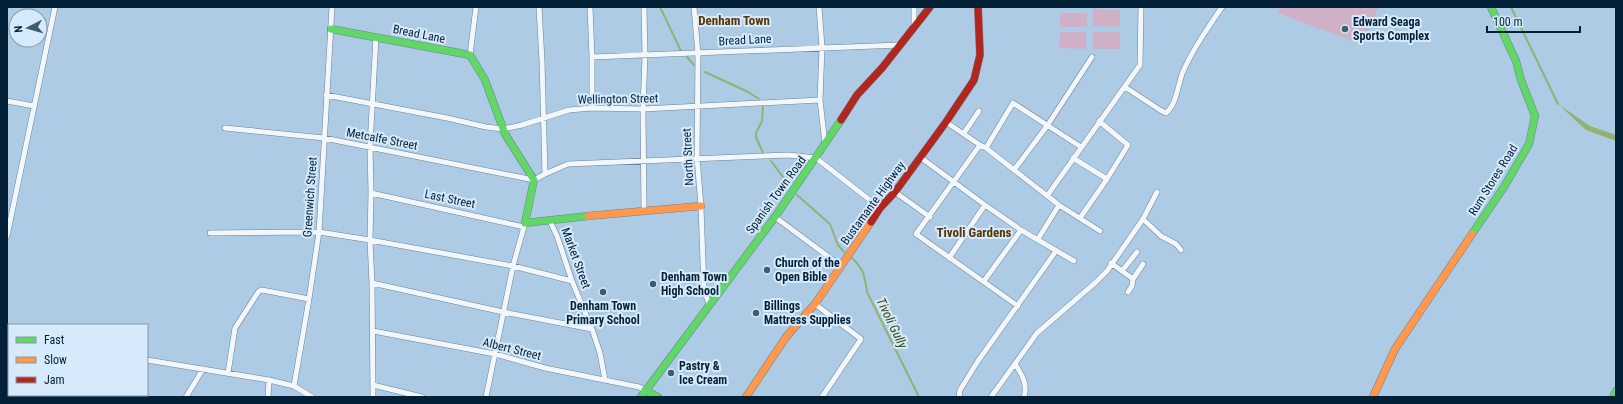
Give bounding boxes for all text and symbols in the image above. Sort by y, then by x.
north arrow [8,8,48,48]
scale bar [1487,8,1580,34]
district label: Denham Town [698,13,770,28]
place label: Edward Seaga Sports Complex [1353,15,1430,43]
text: 100 m [1493,15,1523,29]
street label: Bread Lane [392,22,447,46]
marker: Edward Seaga Sports Complex [1340,24,1350,34]
text: N [12,25,25,33]
street label: Bread Lane [718,32,772,48]
street label: Wellington Street [578,91,659,107]
street label: Metcalfe Street [345,125,419,153]
street label: North Street [679,127,696,186]
street label: Rum Stores Road [1466,142,1520,218]
street label: Spanish Town Road [743,153,809,236]
street label: Greenwich Street [300,156,320,238]
street label: Bustamante Highway [838,158,908,248]
street label: Last Street [423,187,477,211]
district label: Tivoli Gardens [937,225,1012,240]
street label: Market Street [559,226,594,291]
place label: Church of the Open Bible [775,256,840,284]
marker: Church of the Open Bible [762,265,772,275]
place label: Denham Town High School [661,270,727,298]
marker: Denham Town High School [648,279,658,289]
marker: Denham Town Primary School [598,287,608,297]
water label: Tivoli Gully [873,295,911,351]
place label: Denham Town Primary School [566,299,640,327]
place label: Billings Mattress Supplies [764,299,851,327]
marker: Billings Mattress Supplies [751,308,761,318]
legend [8,324,148,396]
text: Fast [44,333,65,347]
street label: Albert Street [481,335,543,363]
text: Slow [44,353,67,367]
place label: Pastry & Ice Cream [679,359,727,387]
marker: Pastry & Ice Cream [666,368,676,378]
text: Jam [44,373,65,387]

